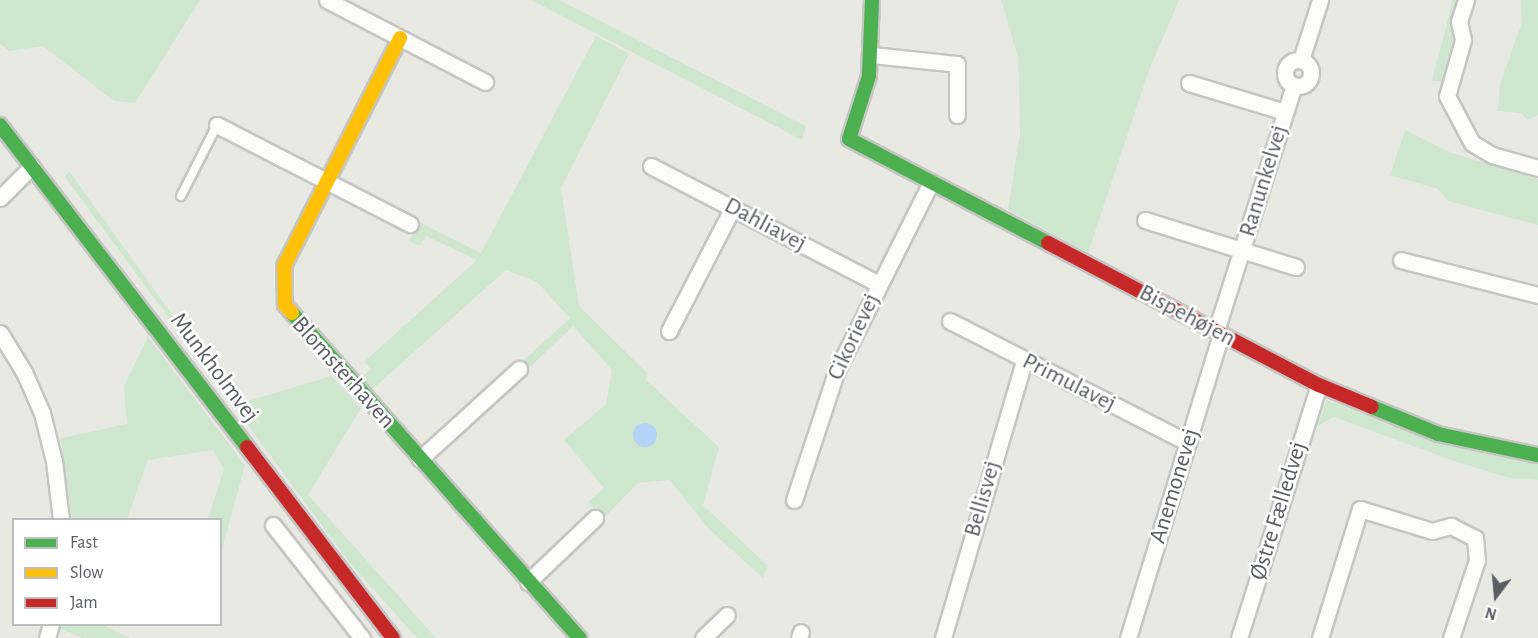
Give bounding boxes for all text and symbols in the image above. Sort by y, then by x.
street label: Ranunkelvej [1233,122,1295,240]
street label: Dahliavej [719,191,811,259]
street label: Bispehøjen [1134,279,1240,353]
street label: Cikorievej [821,289,887,385]
street label: Munkholmvej [163,307,265,429]
street label: Blomsterhaven [285,311,401,435]
street label: Primulavej [1017,347,1121,419]
street label: Anemonevej [1144,425,1206,547]
street label: Østre Fælledvej [1244,438,1314,584]
street label: Bellisvej [958,458,1008,540]
legend [12,518,222,626]
text: Fast [70,534,98,552]
text: Slow [70,564,103,582]
north arrow [1466,566,1526,626]
text: Jam [70,594,98,612]
text: N [1483,604,1499,623]

